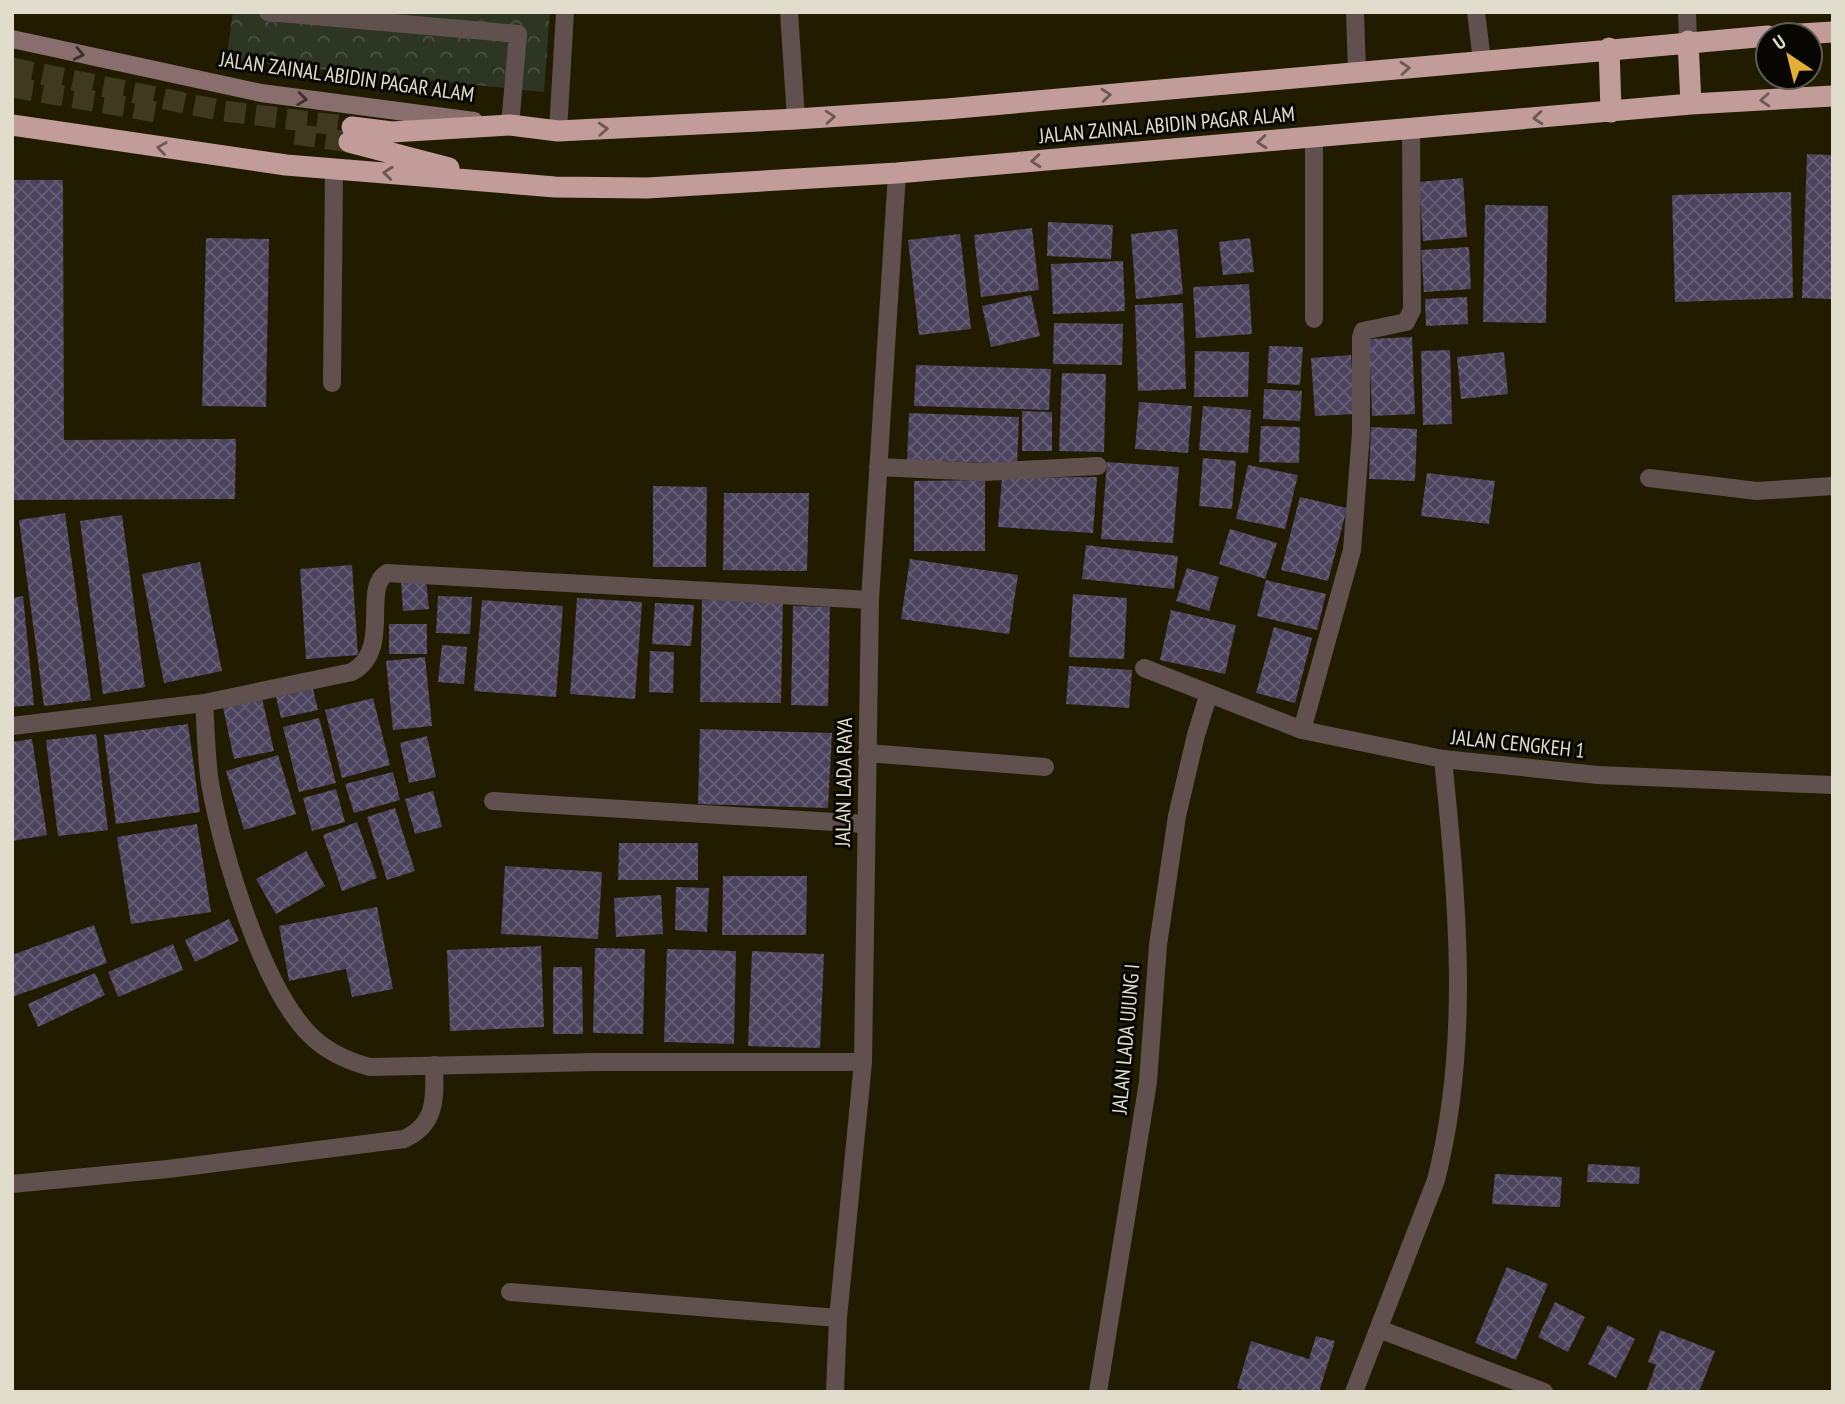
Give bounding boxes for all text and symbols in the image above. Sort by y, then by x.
north arrow [1754,21,1824,91]
text: U [1768,29,1790,55]
one-way arrow [73,45,85,60]
street label: JALAN ZAINAL ABIDIN PAGAR ALAM [217,45,476,108]
one-way arrow [1400,61,1411,76]
one-way arrow [1100,87,1111,102]
one-way arrow [296,91,308,106]
one-way arrow [1759,92,1770,107]
street label: JALAN ZAINAL ABIDIN PAGAR ALAM [1037,100,1296,149]
one-way arrow [825,110,836,125]
one-way arrow [1532,110,1543,125]
one-way arrow [598,121,609,136]
one-way arrow [1257,134,1268,149]
one-way arrow [157,141,168,156]
one-way arrow [1030,153,1041,168]
one-way arrow [383,166,394,181]
street label: JALAN LADA RAYA [829,717,858,848]
street label: JALAN CENGKEH 1 [1449,723,1586,764]
street label: JALAN LADA UJUNG I [1105,963,1146,1116]

